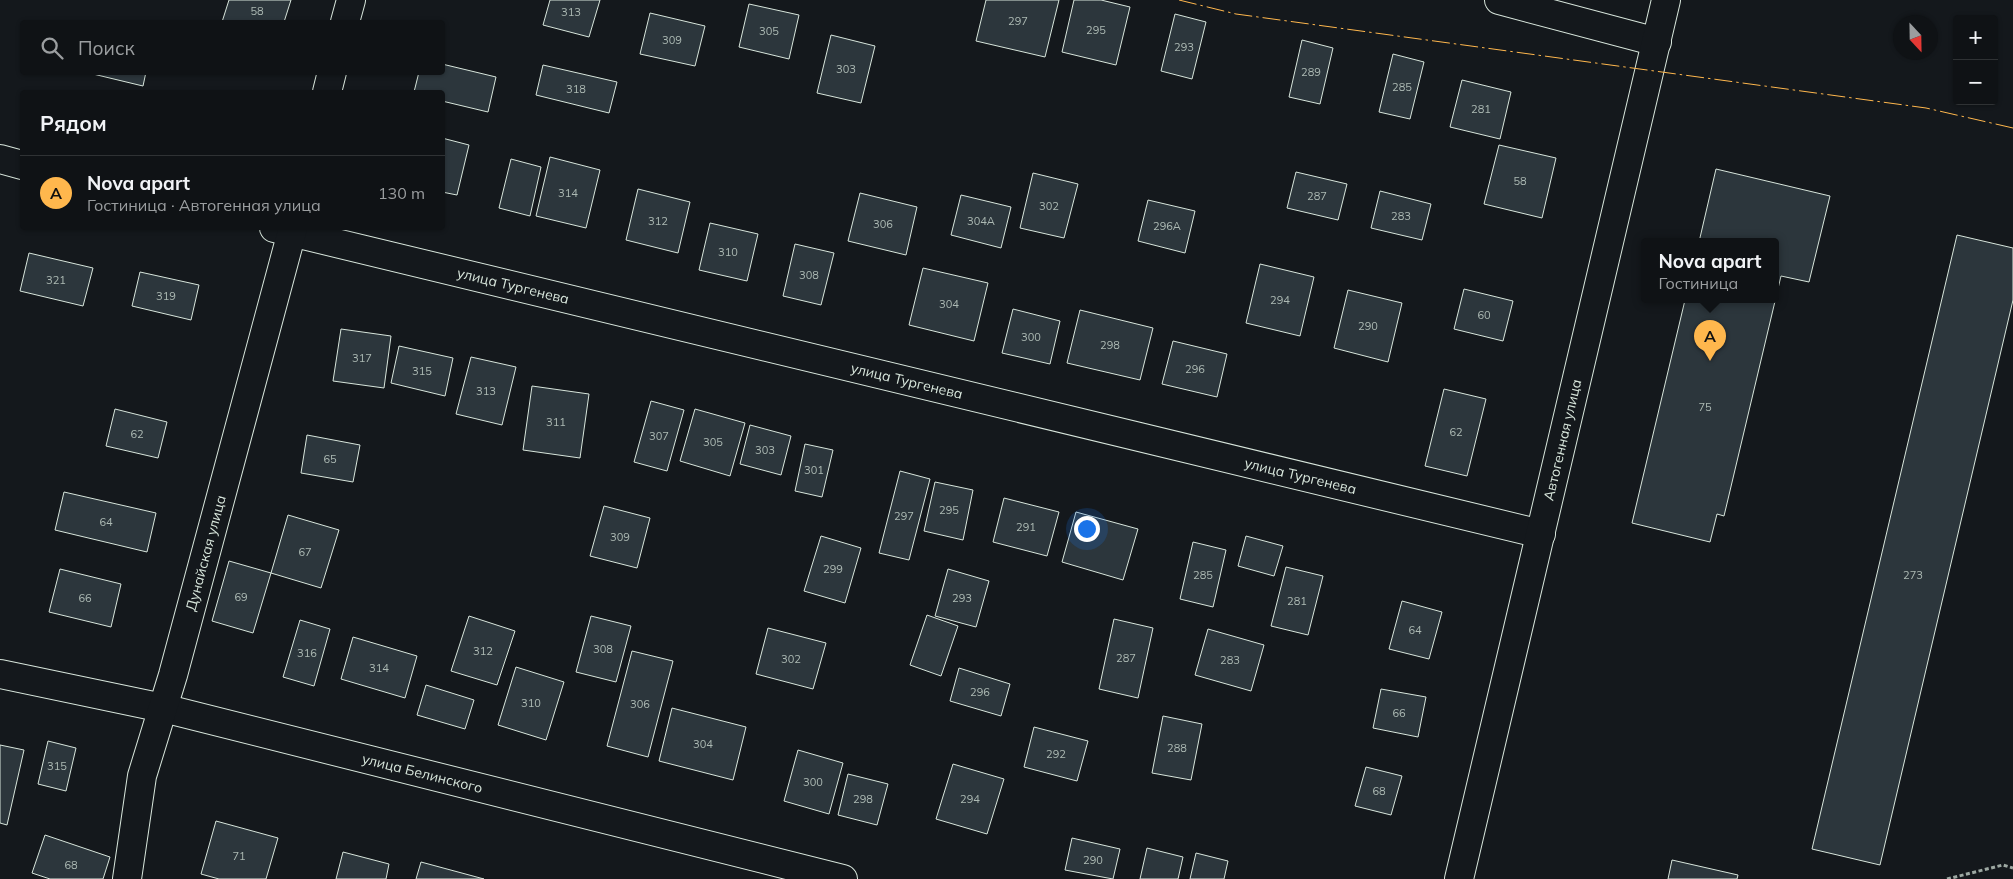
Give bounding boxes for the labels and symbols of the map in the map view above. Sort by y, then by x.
house number: 58 [250,4,264,18]
house number: 313 [561,5,581,19]
house number: 297 [1008,14,1028,28]
north arrow [1893,15,1938,60]
house number: 295 [1086,23,1106,37]
house number: 305 [759,24,779,38]
house number: 309 [662,33,682,47]
house number: 293 [1174,40,1194,54]
house number: 303 [836,62,856,76]
house number: 289 [1301,65,1321,79]
house number: 285 [1392,80,1412,94]
house number: 318 [566,82,586,96]
house number: 281 [1471,102,1491,116]
house number: 58 [1513,174,1527,188]
house number: 314 [558,186,578,200]
house number: 287 [1307,189,1327,203]
house number: 302 [1039,199,1059,213]
house number: 283 [1391,209,1411,223]
house number: 312 [648,214,668,228]
house number: 304А [967,214,995,228]
house number: 306 [873,217,893,231]
house number: 296А [1153,219,1181,233]
house number: 310 [718,245,738,259]
street label: улица Тургенева [455,264,571,308]
house number: 308 [799,268,819,282]
house number: 321 [46,273,66,287]
house number: 319 [156,289,176,303]
house number: 294 [1270,293,1290,307]
house number: 304 [939,297,959,311]
house number: 60 [1477,308,1491,322]
house number: 290 [1358,319,1378,333]
pin: A [1694,320,1726,361]
house number: 300 [1021,330,1041,344]
house number: 298 [1100,338,1120,352]
house number: 317 [352,351,372,365]
street label: улица Тургенева [849,359,965,403]
house number: 296 [1185,362,1205,376]
house number: 315 [412,364,432,378]
street label: Автогенная улица [1539,377,1585,503]
house number: 313 [476,384,496,398]
house number: 75 [1698,400,1712,414]
house number: 311 [546,415,566,429]
house number: 62 [1449,425,1463,439]
house number: 62 [130,427,144,441]
house number: 307 [649,429,669,443]
house number: 305 [703,435,723,449]
house number: 303 [755,443,775,457]
house number: 65 [323,452,337,466]
street label: улица Тургенева [1243,454,1358,498]
house number: 301 [804,463,824,477]
street label: Дунайская улица [182,493,230,613]
house number: 295 [939,503,959,517]
house number: 297 [894,509,914,523]
house number: 64 [99,515,113,529]
your location [1074,516,1100,542]
house number: 291 [1016,520,1036,534]
house number: 309 [610,530,630,544]
house number: 67 [298,545,312,559]
house number: 299 [823,562,843,576]
house number: 285 [1193,568,1213,582]
house number: 273 [1903,568,1923,582]
house number: 69 [234,590,248,604]
house number: 66 [78,591,92,605]
house number: 293 [952,591,972,605]
house number: 281 [1287,594,1307,608]
house number: 64 [1408,623,1422,637]
house number: 308 [593,642,613,656]
house number: 312 [473,644,493,658]
house number: 316 [297,646,317,660]
house number: 287 [1116,651,1136,665]
house number: 302 [781,652,801,666]
house number: 283 [1220,653,1240,667]
house number: 314 [369,661,389,675]
house number: 296 [970,685,990,699]
house number: 310 [521,696,541,710]
house number: 306 [630,697,650,711]
house number: 66 [1392,706,1406,720]
house number: 304 [693,737,713,751]
house number: 288 [1167,741,1187,755]
house number: 292 [1046,747,1066,761]
street label: улица Белинского [360,749,485,797]
house number: 315 [47,759,67,773]
house number: 300 [803,775,823,789]
house number: 68 [1372,784,1386,798]
house number: 298 [853,792,873,806]
house number: 294 [960,792,980,806]
house number: 71 [232,849,246,863]
house number: 290 [1083,853,1103,867]
house number: 68 [64,858,78,872]

